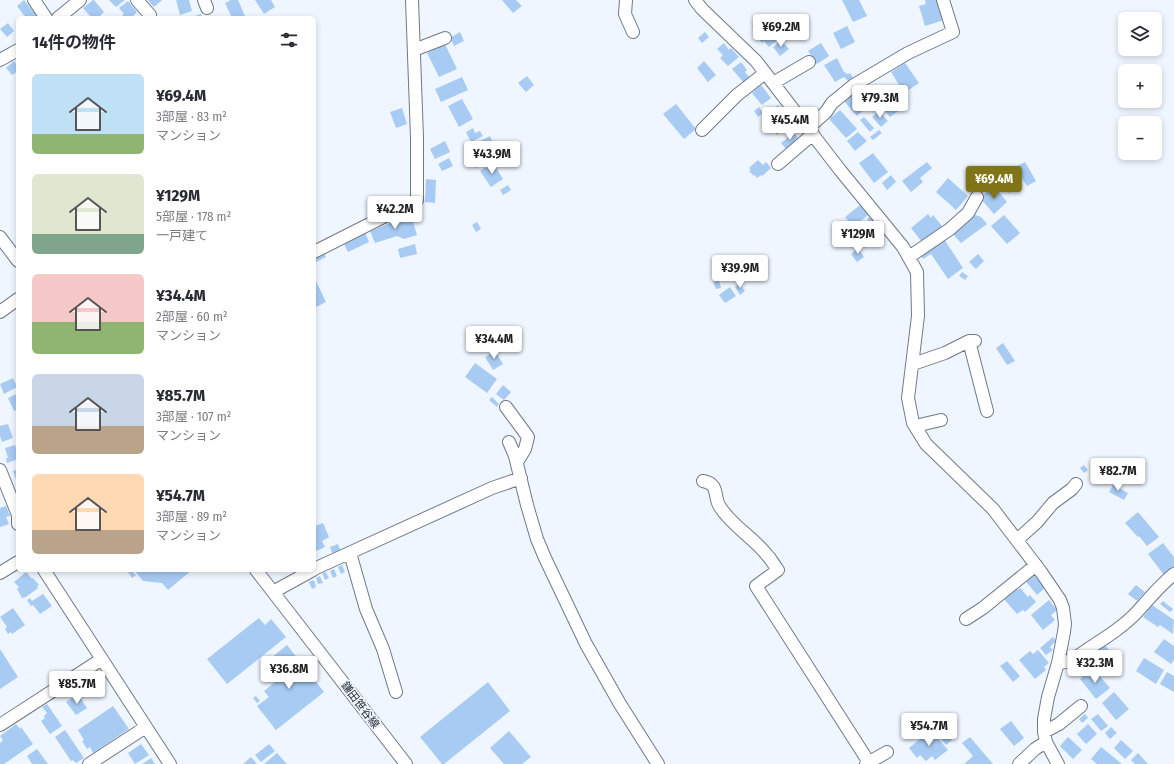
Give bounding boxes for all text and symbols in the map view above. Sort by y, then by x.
map controls [1118,12,1162,160]
button: layers [1118,12,1162,56]
pin: ¥69.2M [748,14,814,48]
text: ¥69.2M [762,19,800,34]
icon: filters [278,29,300,51]
text: 14件の物件 [32,32,116,53]
button: + [1118,64,1162,108]
text: ¥69.4M [156,85,206,106]
pin: ¥79.3M [847,85,913,119]
icon: home [64,90,112,138]
text: ¥79.3M [861,90,899,105]
pin: ¥45.4M [757,107,823,141]
text: 3部屋 · 83 m² [156,109,227,124]
text: ¥45.4M [771,112,809,127]
button: − [1118,116,1162,160]
text: マンション [156,128,221,143]
pin: ¥43.9M [459,141,525,175]
text: ¥43.9M [473,146,511,161]
pin: ¥69.4M [961,166,1027,200]
text: ¥69.4M [975,171,1013,186]
text: ¥129M [156,185,200,206]
icon: home [64,190,112,238]
pin: ¥42.2M [362,196,428,230]
text: ¥42.2M [376,201,414,216]
text: 5部屋 · 178 m² [156,209,231,224]
pin: ¥129M [830,221,886,255]
text: ¥129M [841,226,875,241]
text: 一戸建て [156,228,208,243]
pin: ¥39.9M [707,255,773,289]
text: ¥39.9M [721,260,759,275]
text: ¥34.4M [156,285,206,306]
icon: home [64,290,112,338]
text: 2部屋 · 60 m² [156,309,228,324]
pin: ¥34.4M [461,326,527,360]
text: マンション [156,328,221,343]
text: ¥34.4M [475,331,513,346]
text: ¥85.7M [156,385,205,406]
icon: home [64,390,112,438]
text: 3部屋 · 107 m² [156,409,231,424]
text: マンション [156,428,221,443]
pin: ¥82.7M [1085,458,1151,492]
text: ¥82.7M [1099,463,1137,478]
text: ¥54.7M [156,485,205,506]
icon: home [64,490,112,538]
text: 3部屋 · 89 m² [156,509,227,524]
text: マンション [156,528,221,543]
pin: ¥32.3M [1062,650,1128,684]
text: ¥32.3M [1076,655,1114,670]
pin: ¥36.8M [256,656,322,690]
text: ¥36.8M [270,661,308,676]
pin: ¥85.7M [44,671,110,705]
text: ¥85.7M [58,676,96,691]
street label: 鎌田笹谷線 [338,679,382,731]
pin: ¥54.7M [896,713,962,747]
text: ¥54.7M [910,718,948,733]

